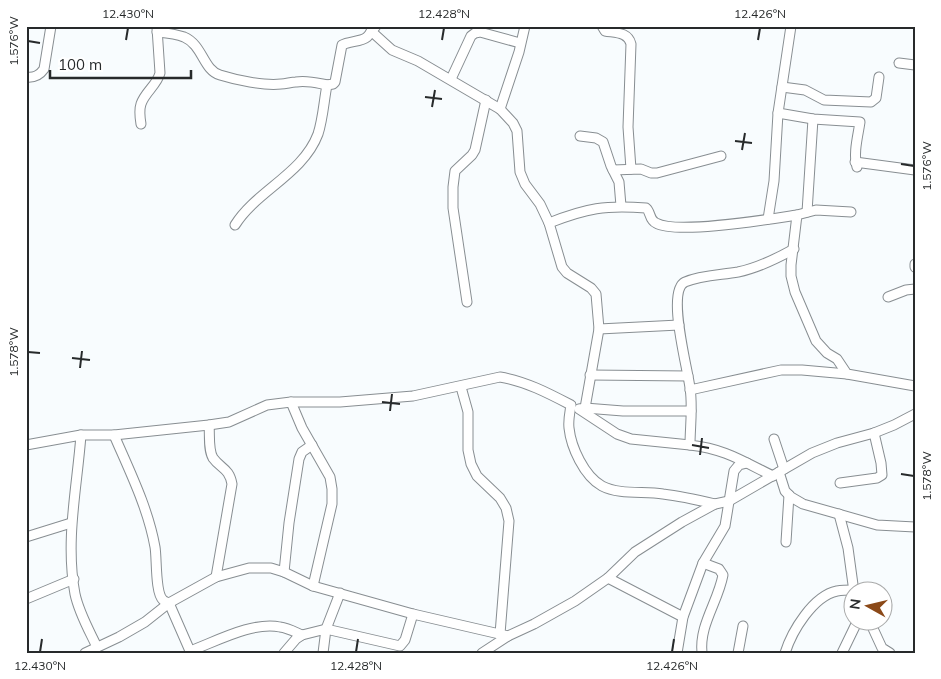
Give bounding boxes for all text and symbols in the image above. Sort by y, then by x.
text: 12.430°N [102,6,154,21]
text: 12.428°N [418,6,470,21]
text: 12.426°N [734,6,786,21]
text: 1.576°W [6,16,21,66]
scale bar [50,48,191,80]
text: 100 m [58,55,102,74]
text: 1.576°W [919,141,934,191]
text: 1.578°W [6,327,21,377]
text: 1.578°W [919,451,934,501]
north arrow [844,582,894,632]
text: N [845,598,865,611]
text: 12.430°N [14,658,66,673]
text: 12.428°N [330,658,382,673]
text: 12.426°N [646,658,698,673]

